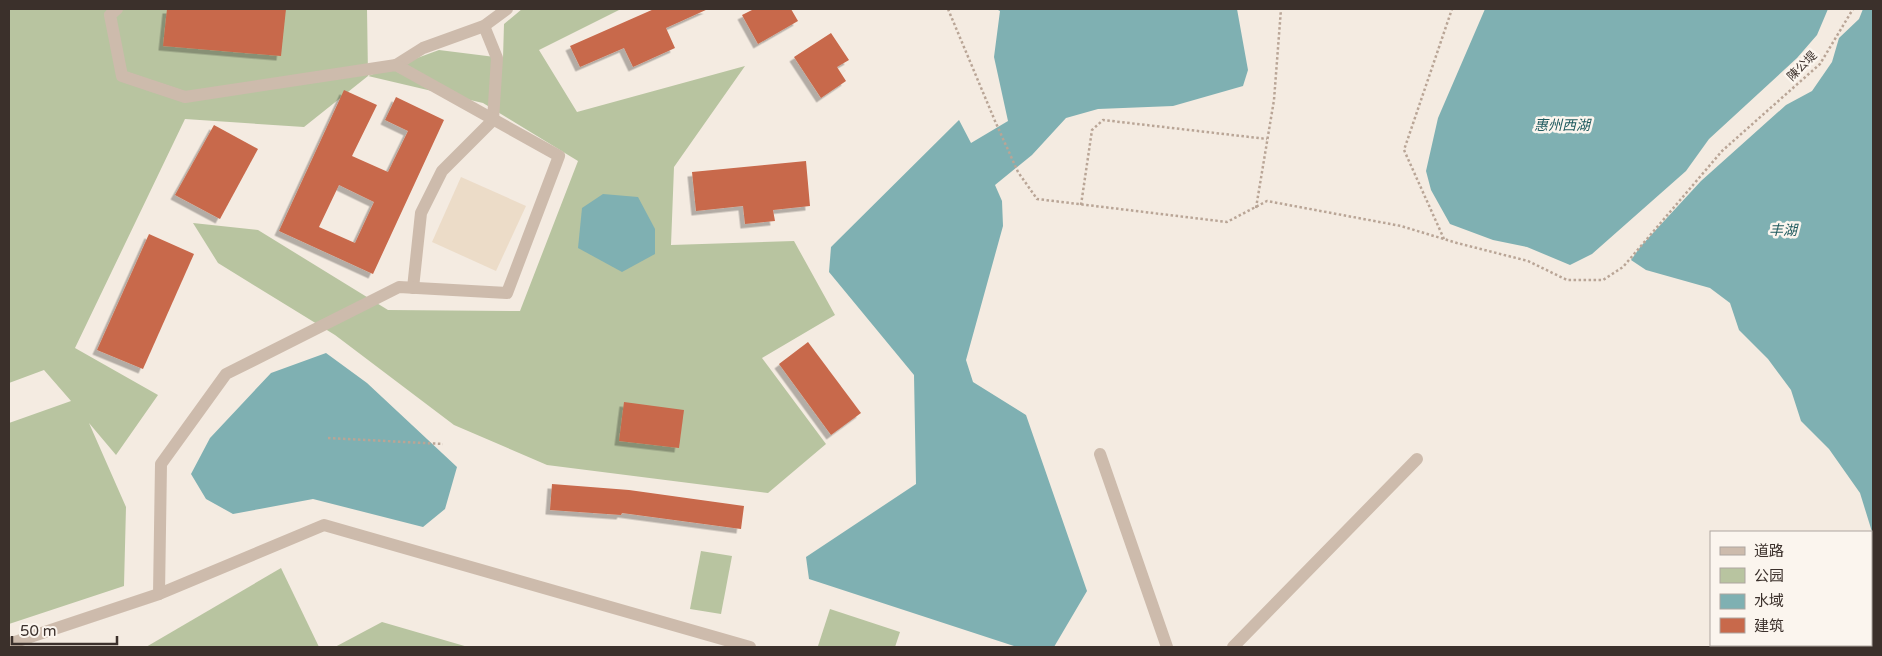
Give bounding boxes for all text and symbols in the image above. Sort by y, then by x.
street label: 陳公堤 [1784,48,1820,84]
water label: 惠州西湖 [1534,117,1592,134]
water label: 丰湖 [1769,222,1799,239]
legend [1710,531,1872,646]
text: 道路 [1754,542,1784,560]
text: 公园 [1754,567,1784,585]
text: 水域 [1754,592,1784,610]
scale bar [12,614,118,646]
text: 建筑 [1754,617,1784,635]
text: 50 m [20,622,57,640]

